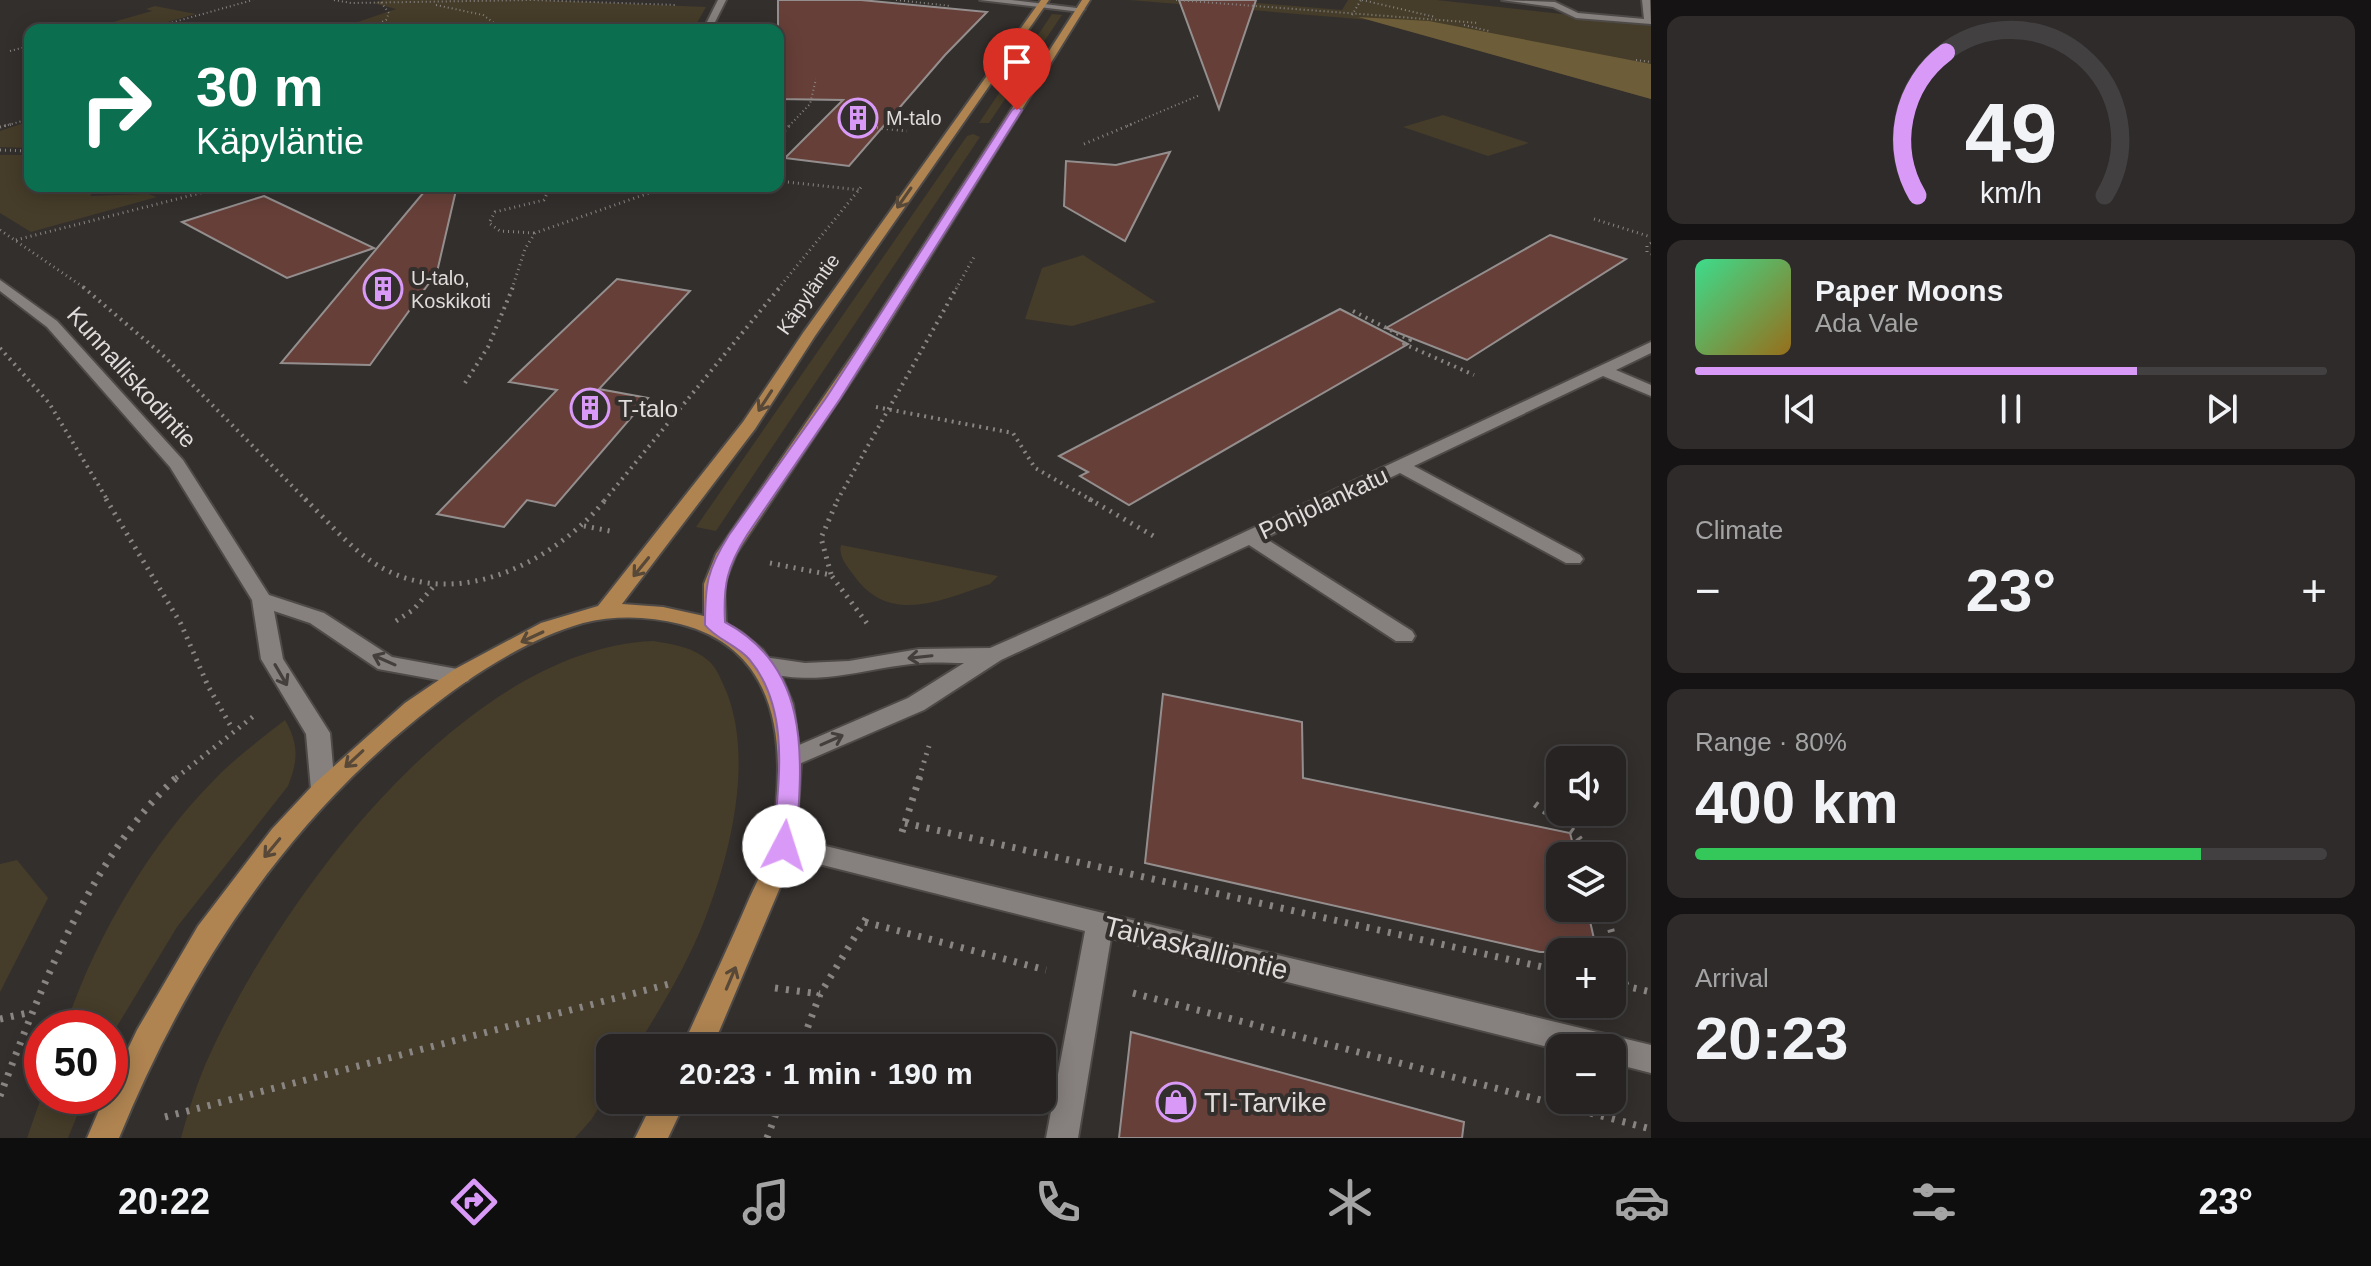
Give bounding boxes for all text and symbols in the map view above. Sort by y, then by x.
pin [983,28,1051,110]
icon: arrive [995,40,1039,84]
text: 30 m [196,55,324,118]
icon: right [64,56,168,160]
text: 49 [1965,87,2057,180]
building icon: M-talo [837,97,879,139]
place label: M-talo [886,107,942,129]
text: Käpyläntie [196,121,364,162]
text: km/h [1980,177,2042,209]
one-way arrow [896,187,912,209]
street label: Käpyläntie [772,249,844,339]
place label: U-talo, Koskikoti [411,267,491,312]
building icon: U-talo, Koskikoti [362,268,404,310]
text: Paper Moons [1815,274,2003,307]
street label: Kunnalliskodintie [62,301,202,453]
text: Ada Vale [1815,308,1919,338]
building icon: T-talo [569,387,611,429]
icon: previous [1778,387,1822,431]
icon: pause [1989,387,2033,431]
icon: next [2200,387,2244,431]
one-way arrow [757,389,773,411]
place label: T-talo [618,395,678,422]
street label: Pohjolankatu [1254,461,1392,545]
text: Climate [1695,515,1783,545]
one-way arrow [632,556,650,577]
text: 23° [1966,557,2056,624]
text: − [1695,566,1721,615]
text: + [2301,566,2327,615]
one-way arrow [520,631,544,646]
one-way arrow [908,650,934,665]
one-way arrow [372,651,396,666]
one-way arrow [273,663,289,686]
text: Range · 80% [1695,727,1847,757]
one-way arrow [820,732,844,747]
map controls [1546,746,1626,1114]
button: sound [1546,746,1626,826]
one-way arrow [345,750,365,768]
text: 400 km [1695,769,1899,836]
position arrow [742,804,826,888]
one-way arrow [263,838,281,858]
button: layers [1546,842,1626,922]
street label: Taivaskalliontie [1101,910,1291,986]
button: + [1546,938,1626,1018]
text: Arrival [1695,963,1769,993]
one-way arrow [725,966,740,991]
text: 20:23 [1695,1005,1848,1072]
speed limit sign: 50 [24,1010,128,1114]
button: − [1546,1034,1626,1114]
text: 20:23 · 1 min · 190 m [679,1057,973,1090]
shop icon: TI-Tarvike [1155,1081,1197,1123]
place label: TI-Tarvike [1204,1087,1327,1118]
icon: directions [446,1174,502,1230]
icon: music [738,1174,794,1230]
icon: phone [1030,1174,1086,1230]
icon: climate [1322,1174,1378,1230]
icon: car [1614,1174,1670,1230]
icon: filters [1906,1174,1962,1230]
text: 20:22 [118,1181,210,1222]
text: 23° [2198,1181,2253,1222]

